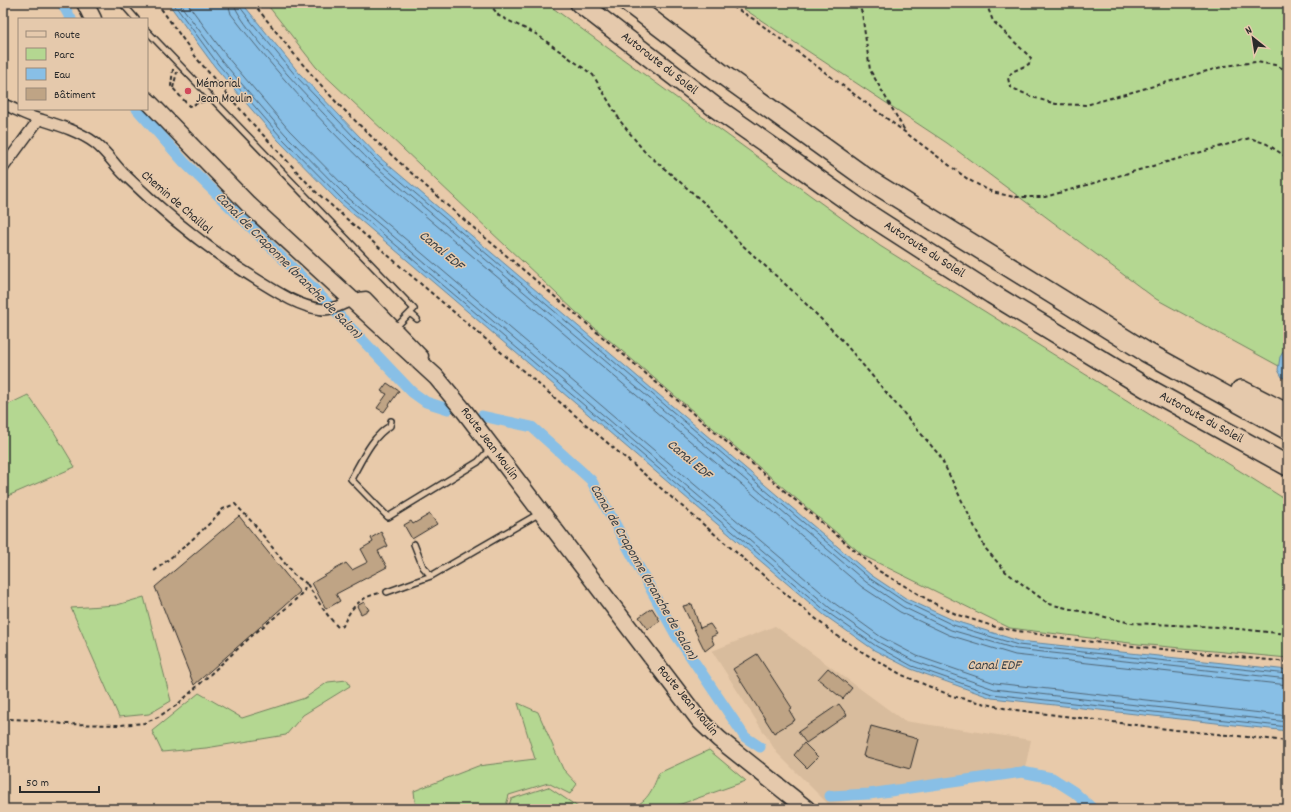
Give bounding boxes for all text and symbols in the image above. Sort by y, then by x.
legend [18,18,148,110]
north arrow [1233,18,1273,58]
text: N [1243,23,1256,39]
text: Route [54,27,80,44]
street label: Autoroute du Soleil [616,28,702,100]
text: Parc [54,47,75,64]
text: Eau [54,67,70,84]
place label: Mémorial Jean Moulin [196,75,252,109]
marker: Mémorial Jean Moulin [183,86,193,96]
text: Bâtiment [54,87,96,104]
street label: Chemin de Chaillol [136,167,216,239]
water label: Canal de Craponne (branche de Salon) [210,188,367,345]
street label: Autoroute du Soleil [880,217,968,283]
water label: Canal EDF [414,226,469,277]
street label: Autoroute du Soleil [1156,387,1246,449]
street label: Route Jean Moulin [455,403,523,485]
water label: Canal EDF [662,435,717,486]
water label: Canal de Craponne (branche de Salon) [584,480,702,665]
water label: Canal EDF [968,656,1022,676]
street label: Route Jean Moulin [652,661,722,741]
scale bar [20,768,99,794]
text: 50 m [26,775,49,792]

